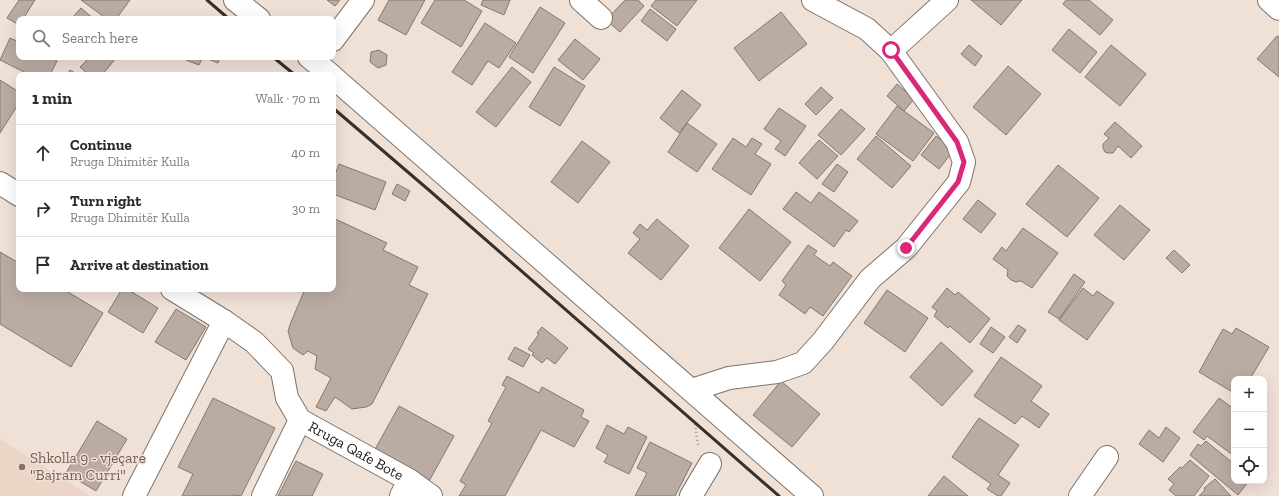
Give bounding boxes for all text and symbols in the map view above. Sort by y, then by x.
search box [16,16,336,60]
icon: search [30,27,52,49]
text: Search here [62,29,138,47]
route start [882,41,900,59]
text: 1 min [32,88,72,108]
text: Walk · 70 m [255,91,320,106]
text: Continue [70,136,132,154]
icon: ahead [32,142,54,164]
text: 40 m [291,145,320,160]
text: Rruga Dhimitër Kulla [70,154,190,169]
text: Turn right [70,192,141,210]
icon: right [32,198,54,220]
text: 30 m [292,201,320,216]
text: Rruga Dhimitër Kulla [70,210,190,225]
route end [897,239,915,257]
icon: arrive [32,254,54,276]
text: Arrive at destination [70,256,209,274]
map controls [1231,376,1267,484]
button: + [1231,376,1267,412]
button: − [1231,412,1267,448]
street label: Rruga Qafe Bote [305,417,407,484]
button: locate [1231,448,1267,484]
place label: Shkolla 9 - vjeçare "Bajram Curri" [30,449,146,484]
marker: Shkolla 9 - vjeçare "Bajram Curri" [17,462,27,472]

